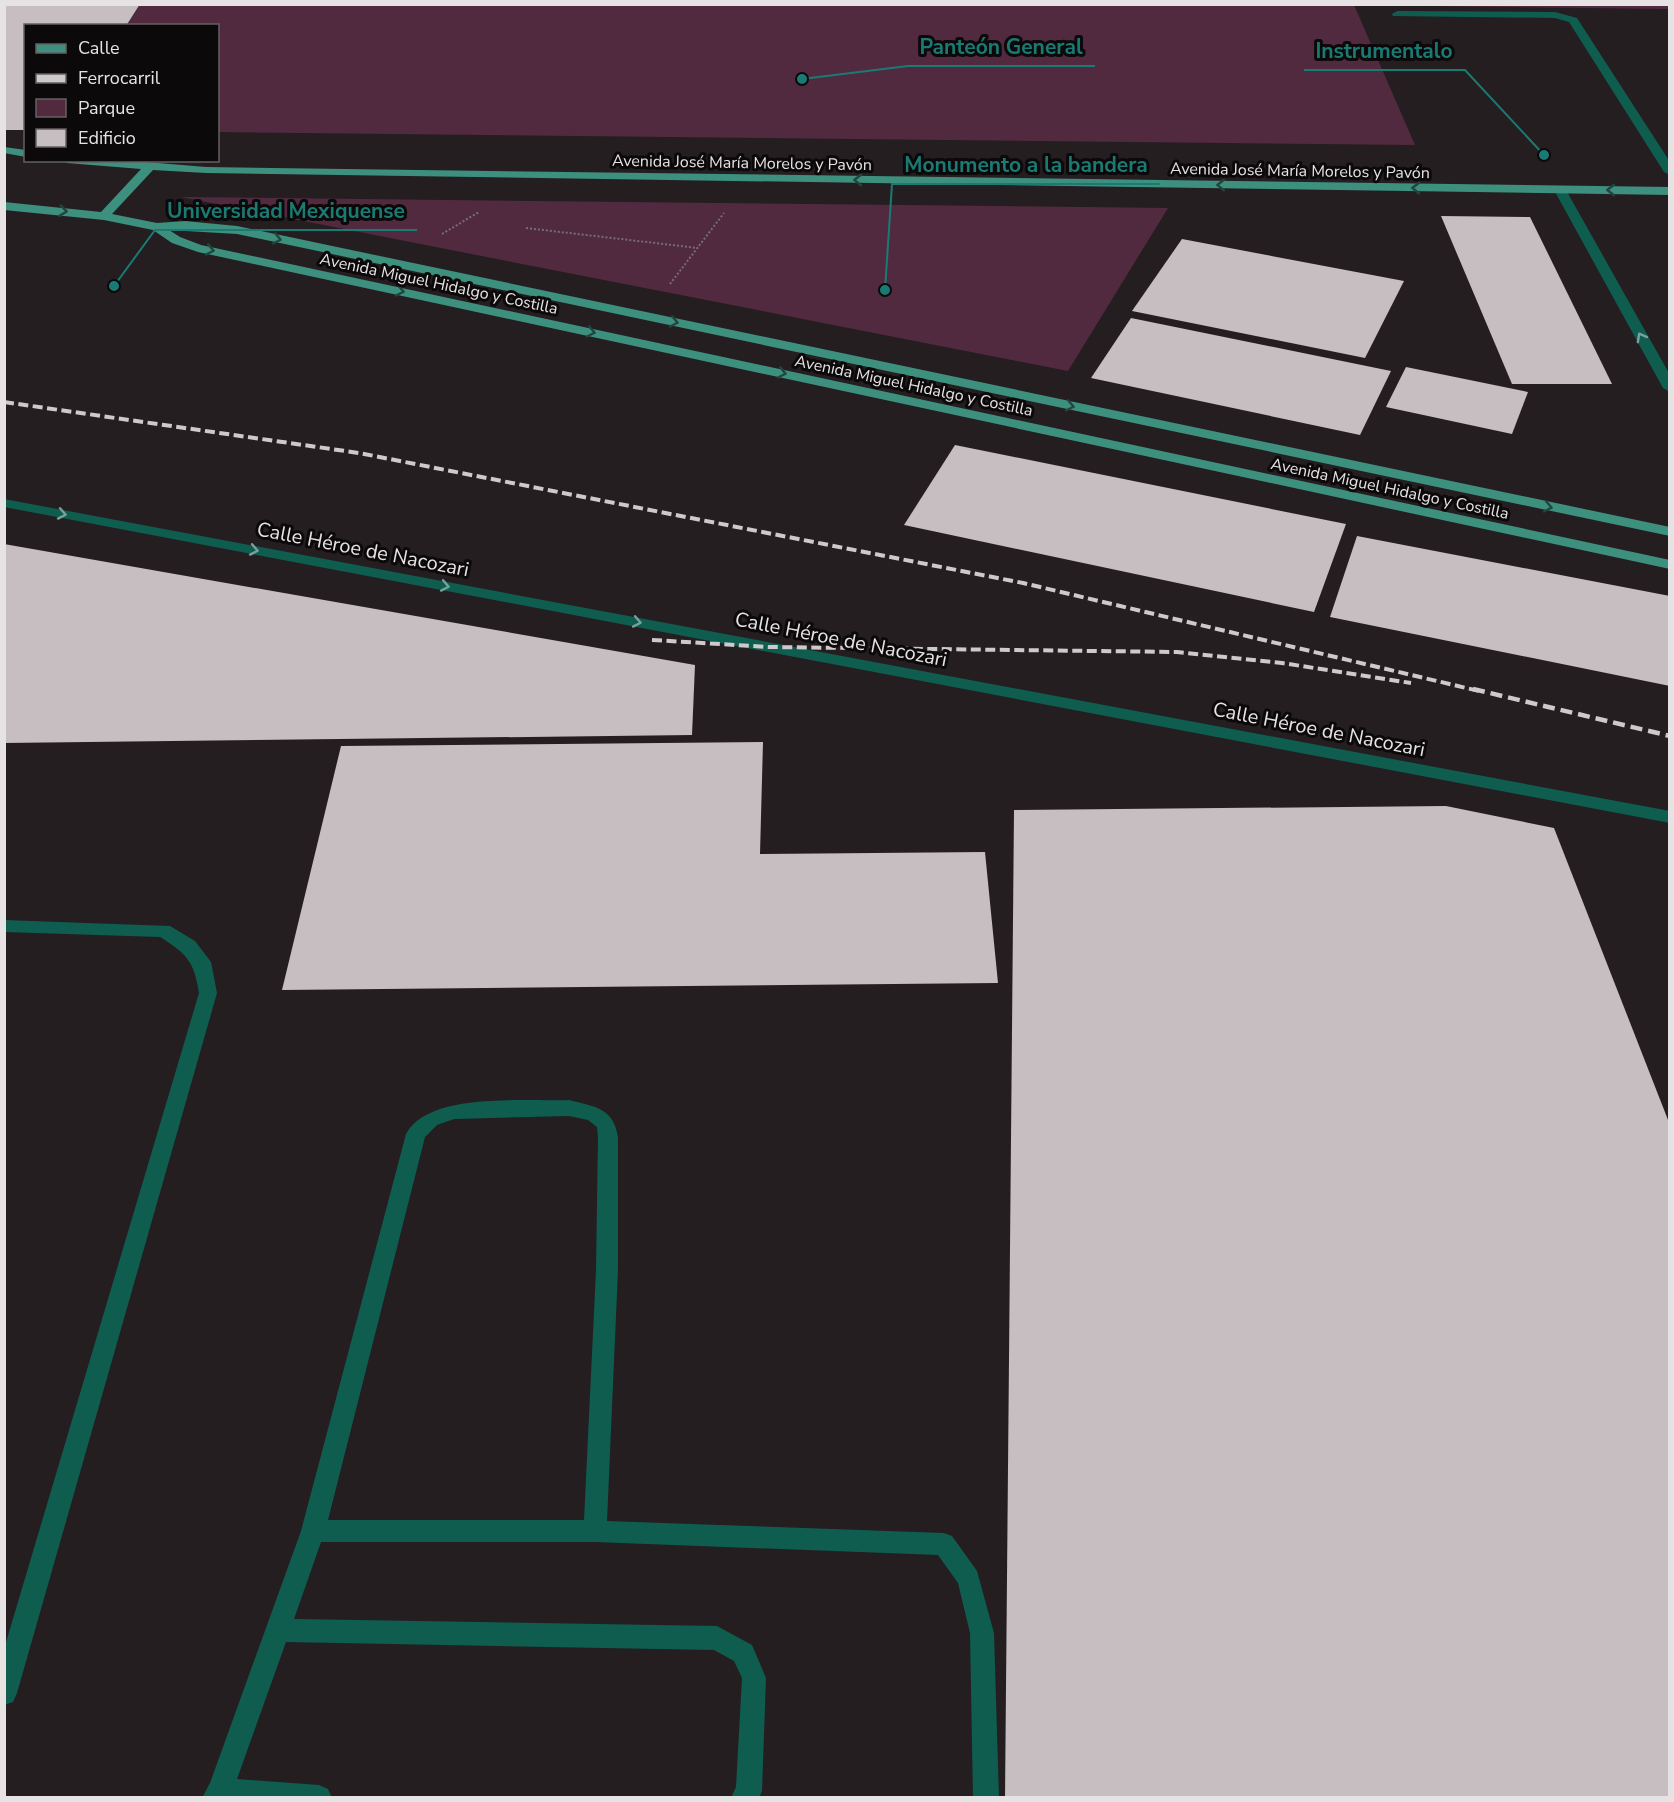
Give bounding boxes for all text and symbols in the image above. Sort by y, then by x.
legend [24,24,219,162]
callout: Panteón General [908,27,1095,66]
callout: Instrumentalo [1304,31,1465,70]
text: Panteón General [919,33,1083,61]
text: Calle [78,36,120,60]
text: Instrumentalo [1315,37,1453,65]
text: Ferrocarril [78,66,161,90]
text: Parque [78,96,135,120]
text: Edificio [78,126,136,150]
callout: Monumento a la bandera [892,145,1160,184]
street label: Avenida José María Morelos y Pavón [612,150,872,176]
text: Monumento a la bandera [904,151,1148,179]
street label: Avenida José María Morelos y Pavón [1170,158,1430,184]
one-way arrow [854,174,863,186]
one-way arrow [1217,179,1226,191]
one-way arrow [1412,182,1421,194]
one-way arrow [1607,184,1616,197]
callout: Universidad Mexiquense [155,191,417,230]
text: Universidad Mexiquense [167,197,405,225]
one-way arrow [58,205,67,217]
one-way arrow [272,231,282,244]
one-way arrow [205,243,215,256]
street label: Avenida Miguel Hidalgo y Costilla [318,248,560,320]
one-way arrow [395,284,405,297]
one-way arrow [668,315,678,328]
one-way arrow [586,325,596,338]
one-way arrow [1637,333,1648,343]
street label: Avenida Miguel Hidalgo y Costilla [793,350,1035,422]
one-way arrow [776,366,786,379]
one-way arrow [1064,399,1074,412]
street label: Avenida Miguel Hidalgo y Costilla [1269,453,1511,525]
one-way arrow [1543,500,1553,513]
one-way arrow [57,507,67,520]
street label: Calle Héroe de Nacozari [255,516,471,583]
one-way arrow [248,543,258,556]
one-way arrow [440,579,450,592]
street label: Calle Héroe de Nacozari [733,606,949,673]
one-way arrow [632,615,642,628]
street label: Calle Héroe de Nacozari [1211,696,1427,763]

